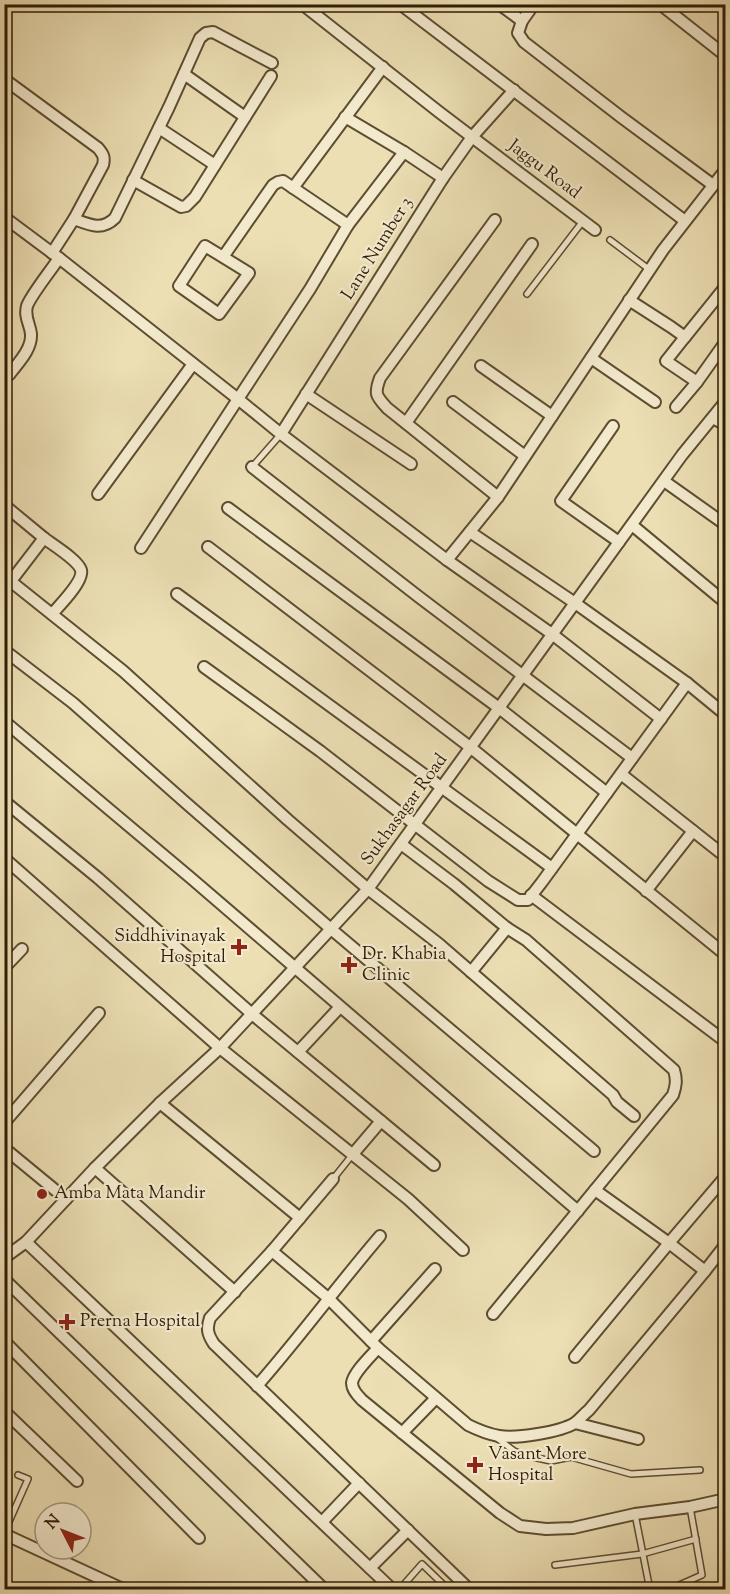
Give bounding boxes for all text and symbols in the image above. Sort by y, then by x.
street label: Jaggu Road [501,133,586,206]
street label: Lane Number 3 [336,192,420,306]
street label: Sukhasagar Road [355,749,455,871]
place label: Siddhivinayak Hospital [114,924,226,971]
marker: Siddhivinayak Hospital [230,938,248,956]
place label: Dr. Khabia Clinic [362,942,446,989]
marker: Dr. Khabia Clinic [340,956,358,974]
place label: Amba Mata Mandir [54,1181,206,1207]
marker: Amba Mata Mandir [35,1187,49,1201]
place label: Prerna Hospital [80,1309,200,1335]
marker: Prerna Hospital [58,1313,76,1331]
place label: Vasant More Hospital [488,1442,587,1489]
marker: Vasant More Hospital [466,1456,484,1474]
north arrow [33,1501,93,1561]
text: N [41,1510,67,1535]

